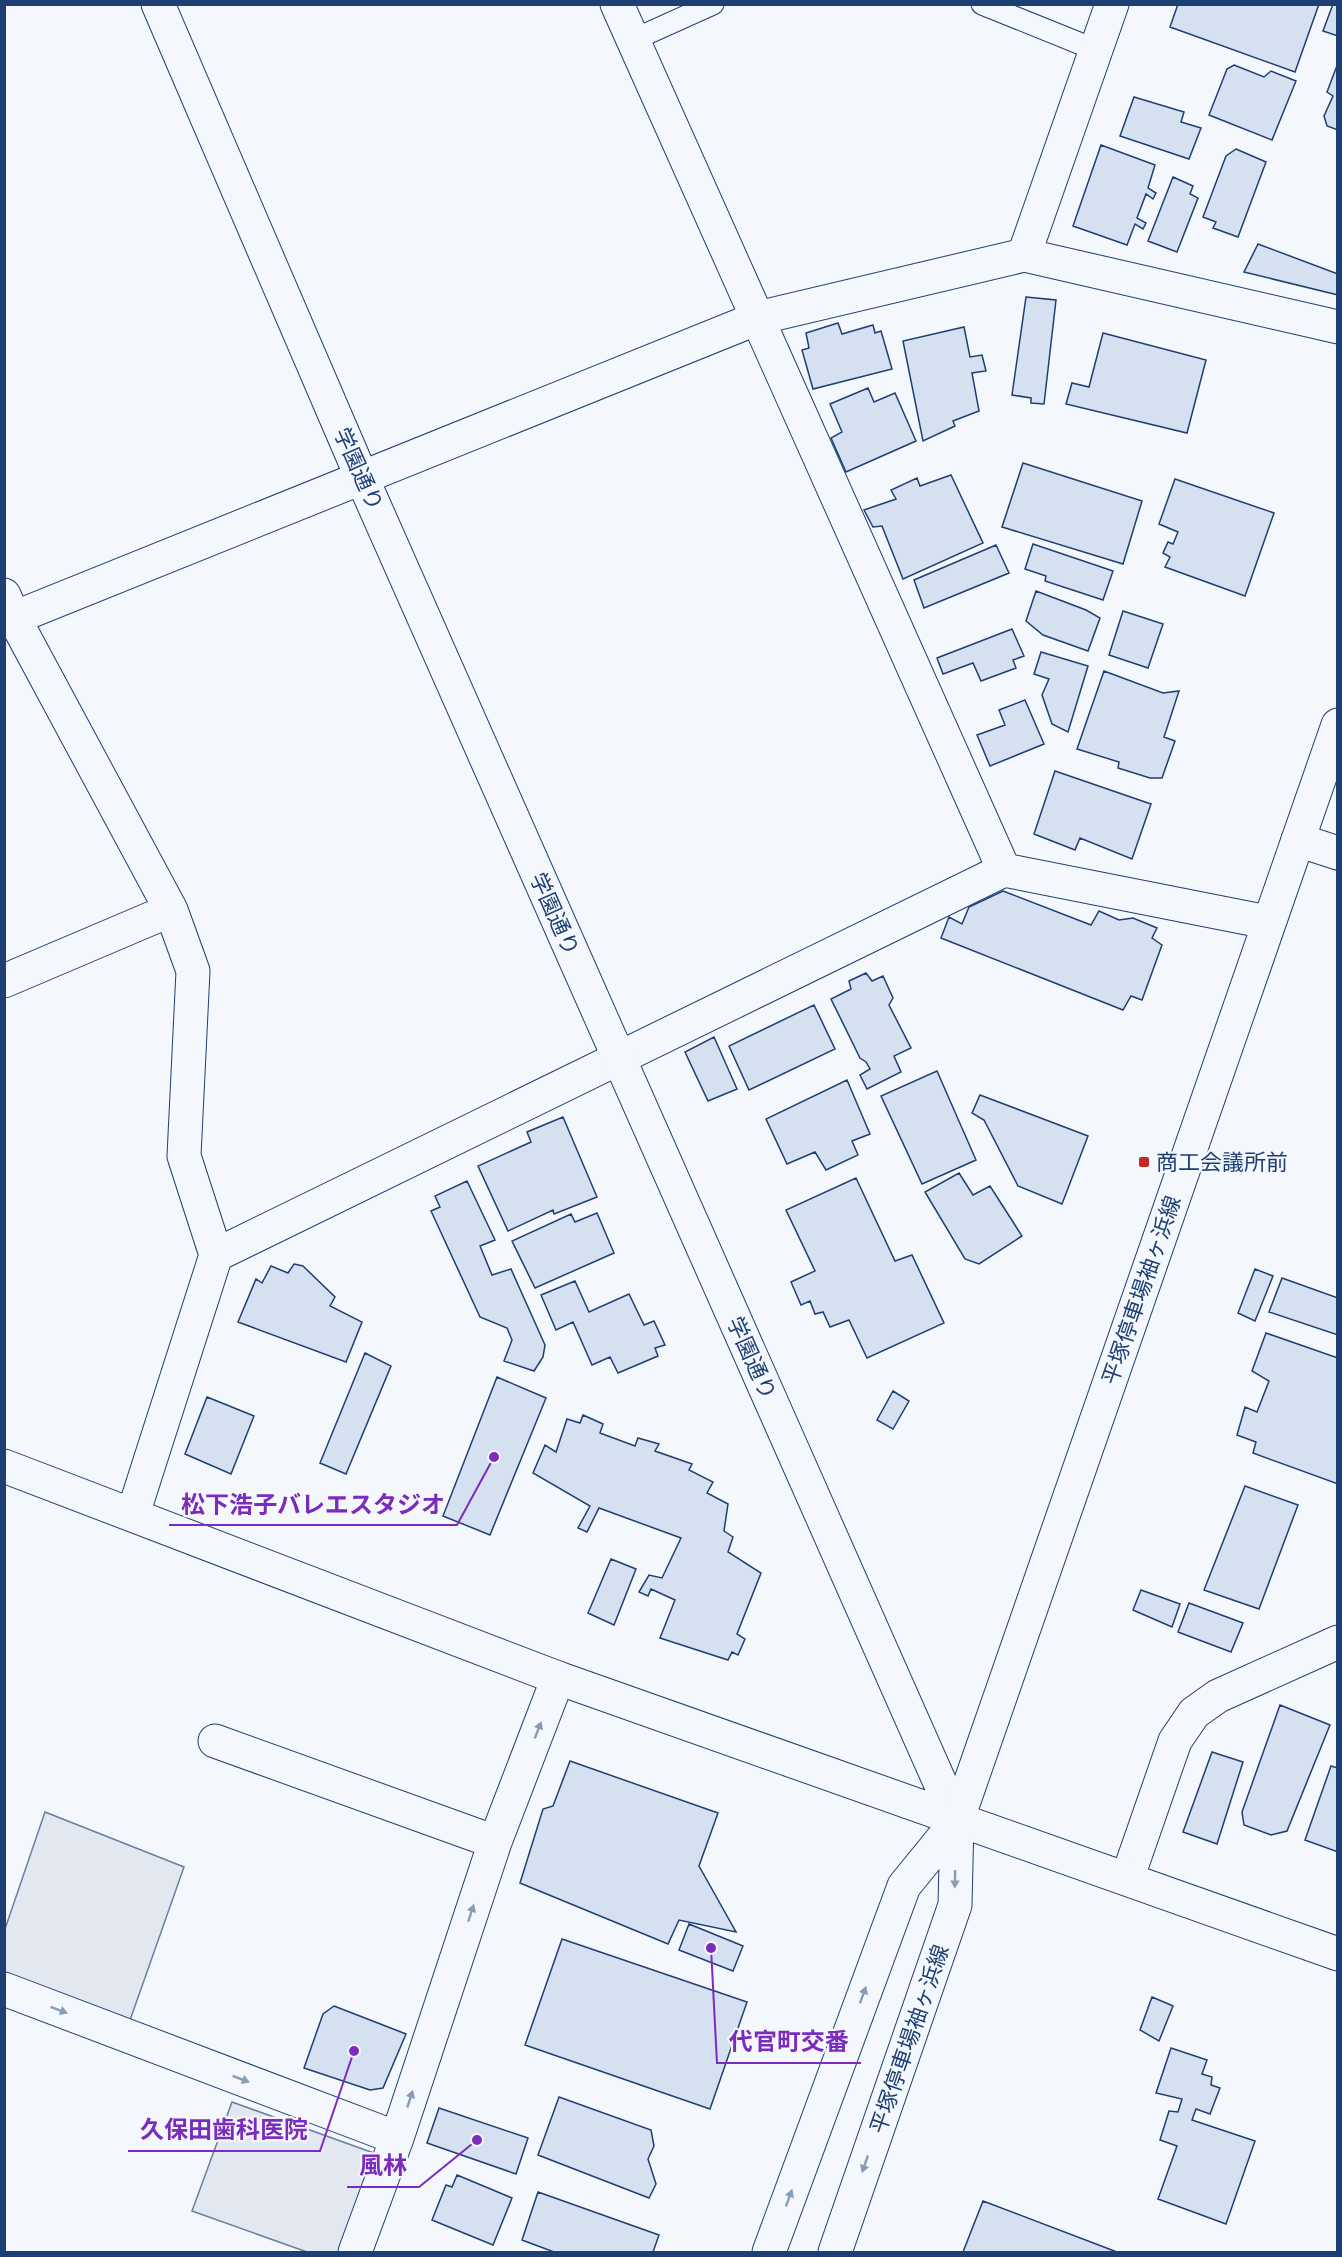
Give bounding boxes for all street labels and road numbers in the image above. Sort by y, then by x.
street label: 学園通り [330,423,390,514]
street label: 学園通り [526,868,586,959]
street label: 平塚停車場袖ヶ浜線 [1096,1192,1185,1388]
street label: 学園通り [723,1312,783,1403]
street label: 平塚停車場袖ヶ浜線 [864,1941,953,2137]

